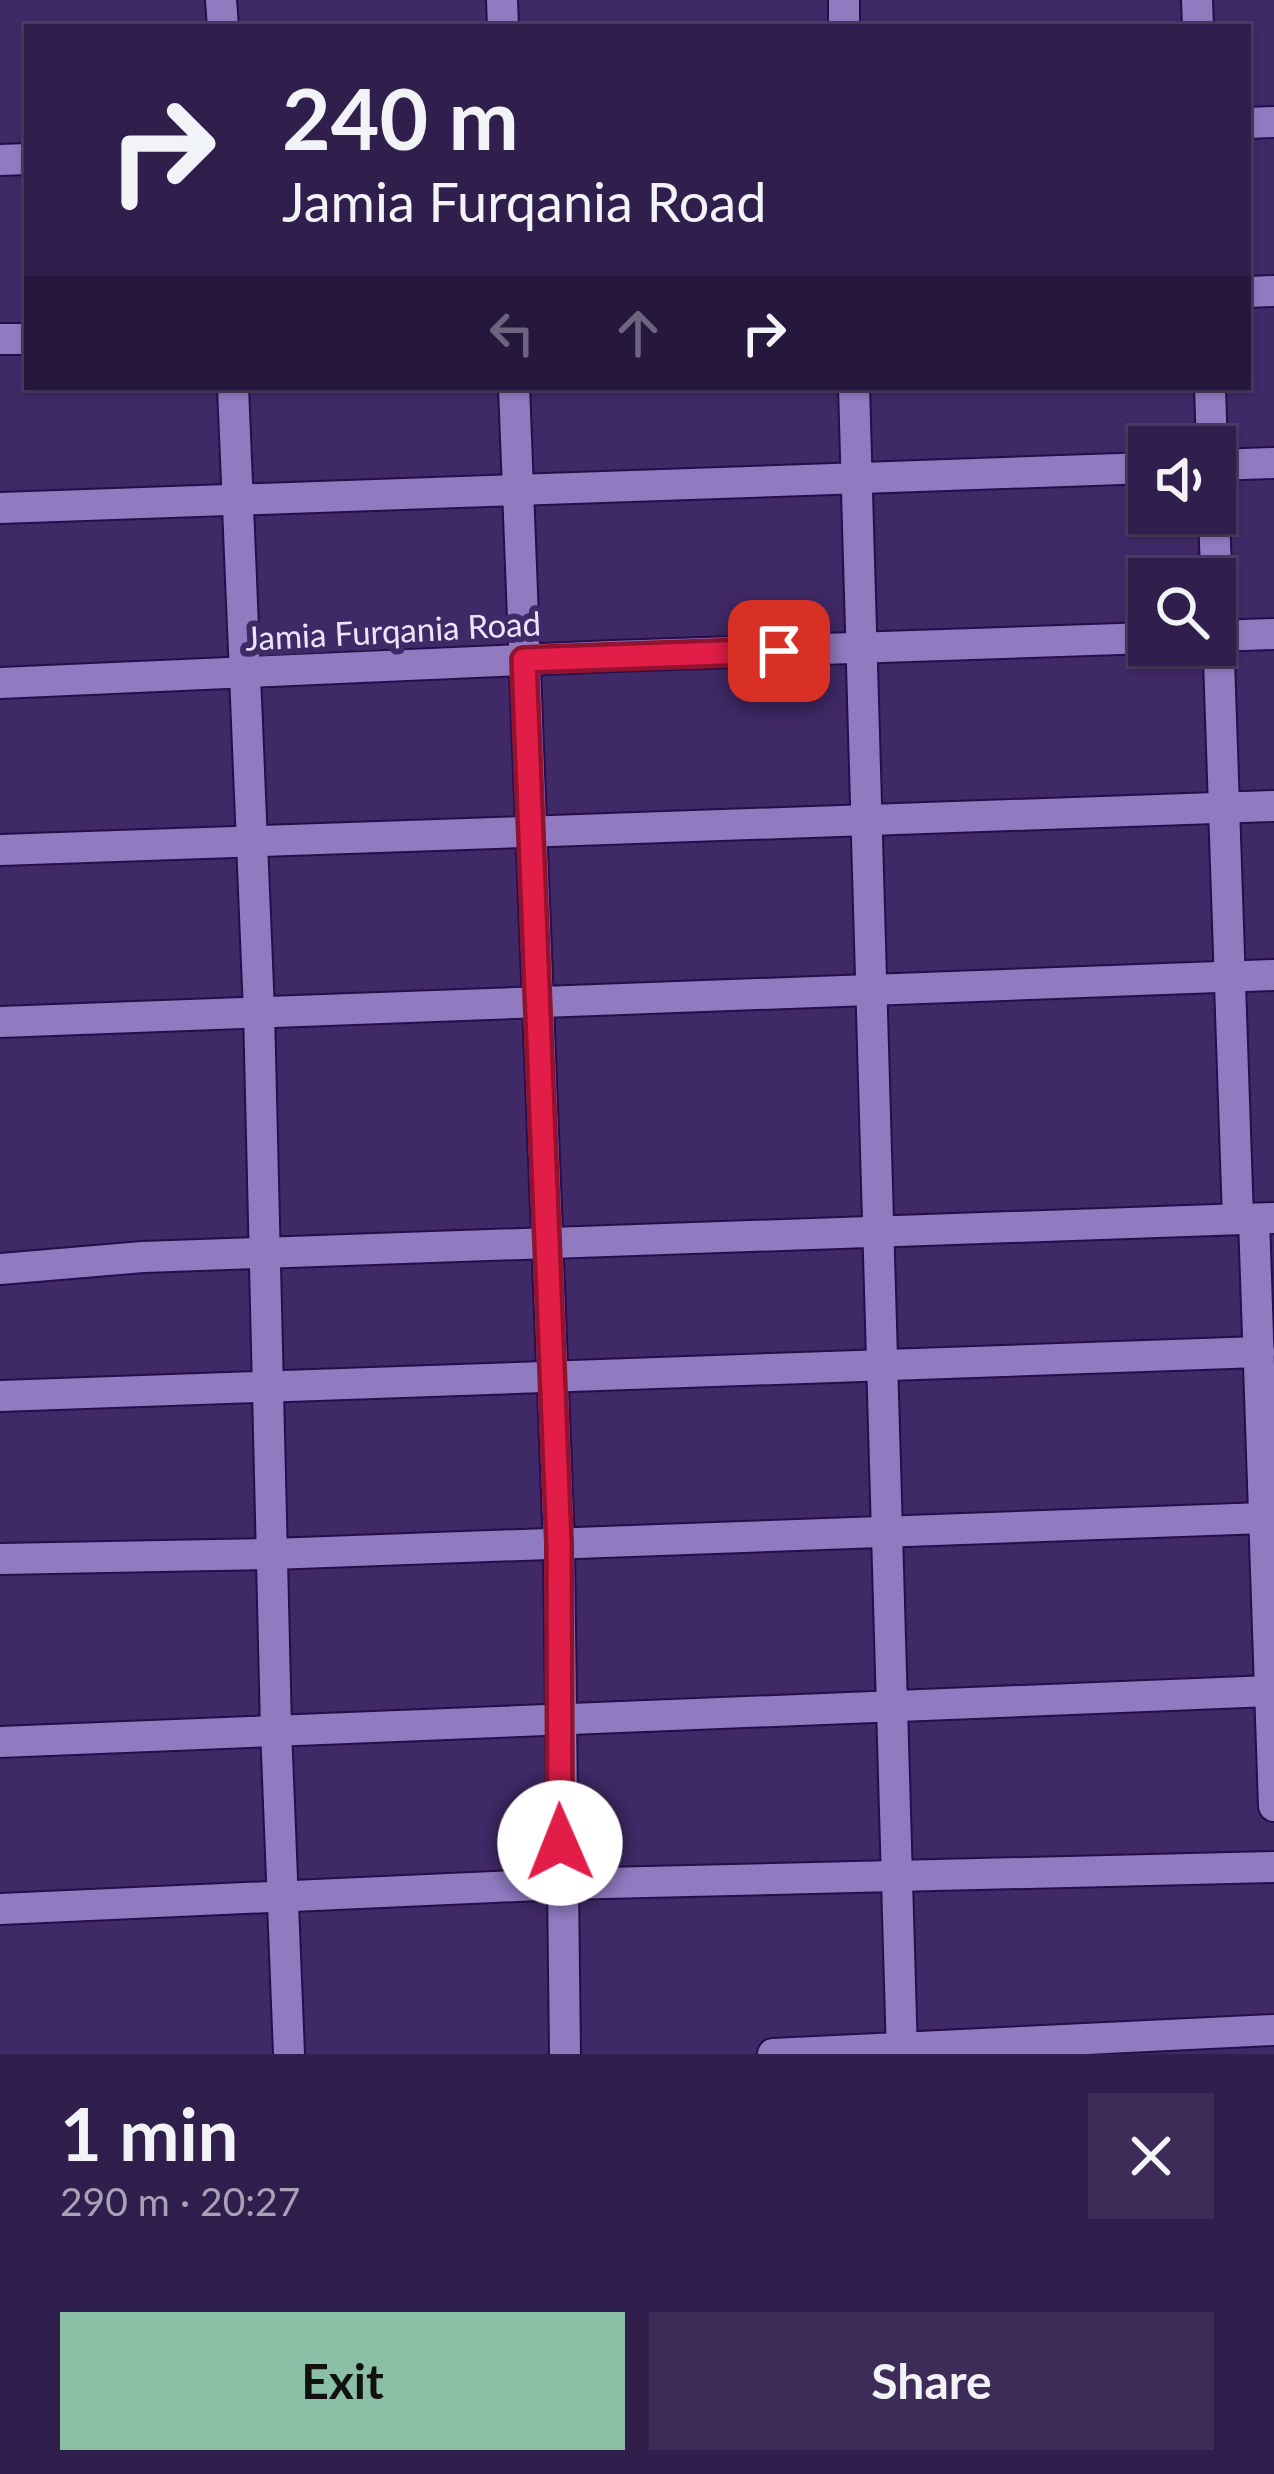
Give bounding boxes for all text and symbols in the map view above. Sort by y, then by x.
text: 240 m [282,67,519,168]
icon: right [84,72,240,228]
text: Jamia Furqania Road [282,169,766,234]
icon: left [479,300,545,366]
icon: ahead [605,300,671,366]
icon: right [731,300,797,366]
map controls [1128,426,1236,666]
button: sound [1128,426,1236,534]
button: search [1128,558,1236,666]
pin [728,600,830,702]
street label: Jamia Furqania Road [244,602,542,658]
icon: arrive [746,618,812,684]
position arrow [497,1780,623,1906]
text: 1 min [60,2090,238,2176]
button: close [1088,2093,1214,2219]
text: 290 m · 20:27 [60,2178,300,2224]
button: Exit [60,2312,625,2450]
button: Share [649,2312,1214,2450]

